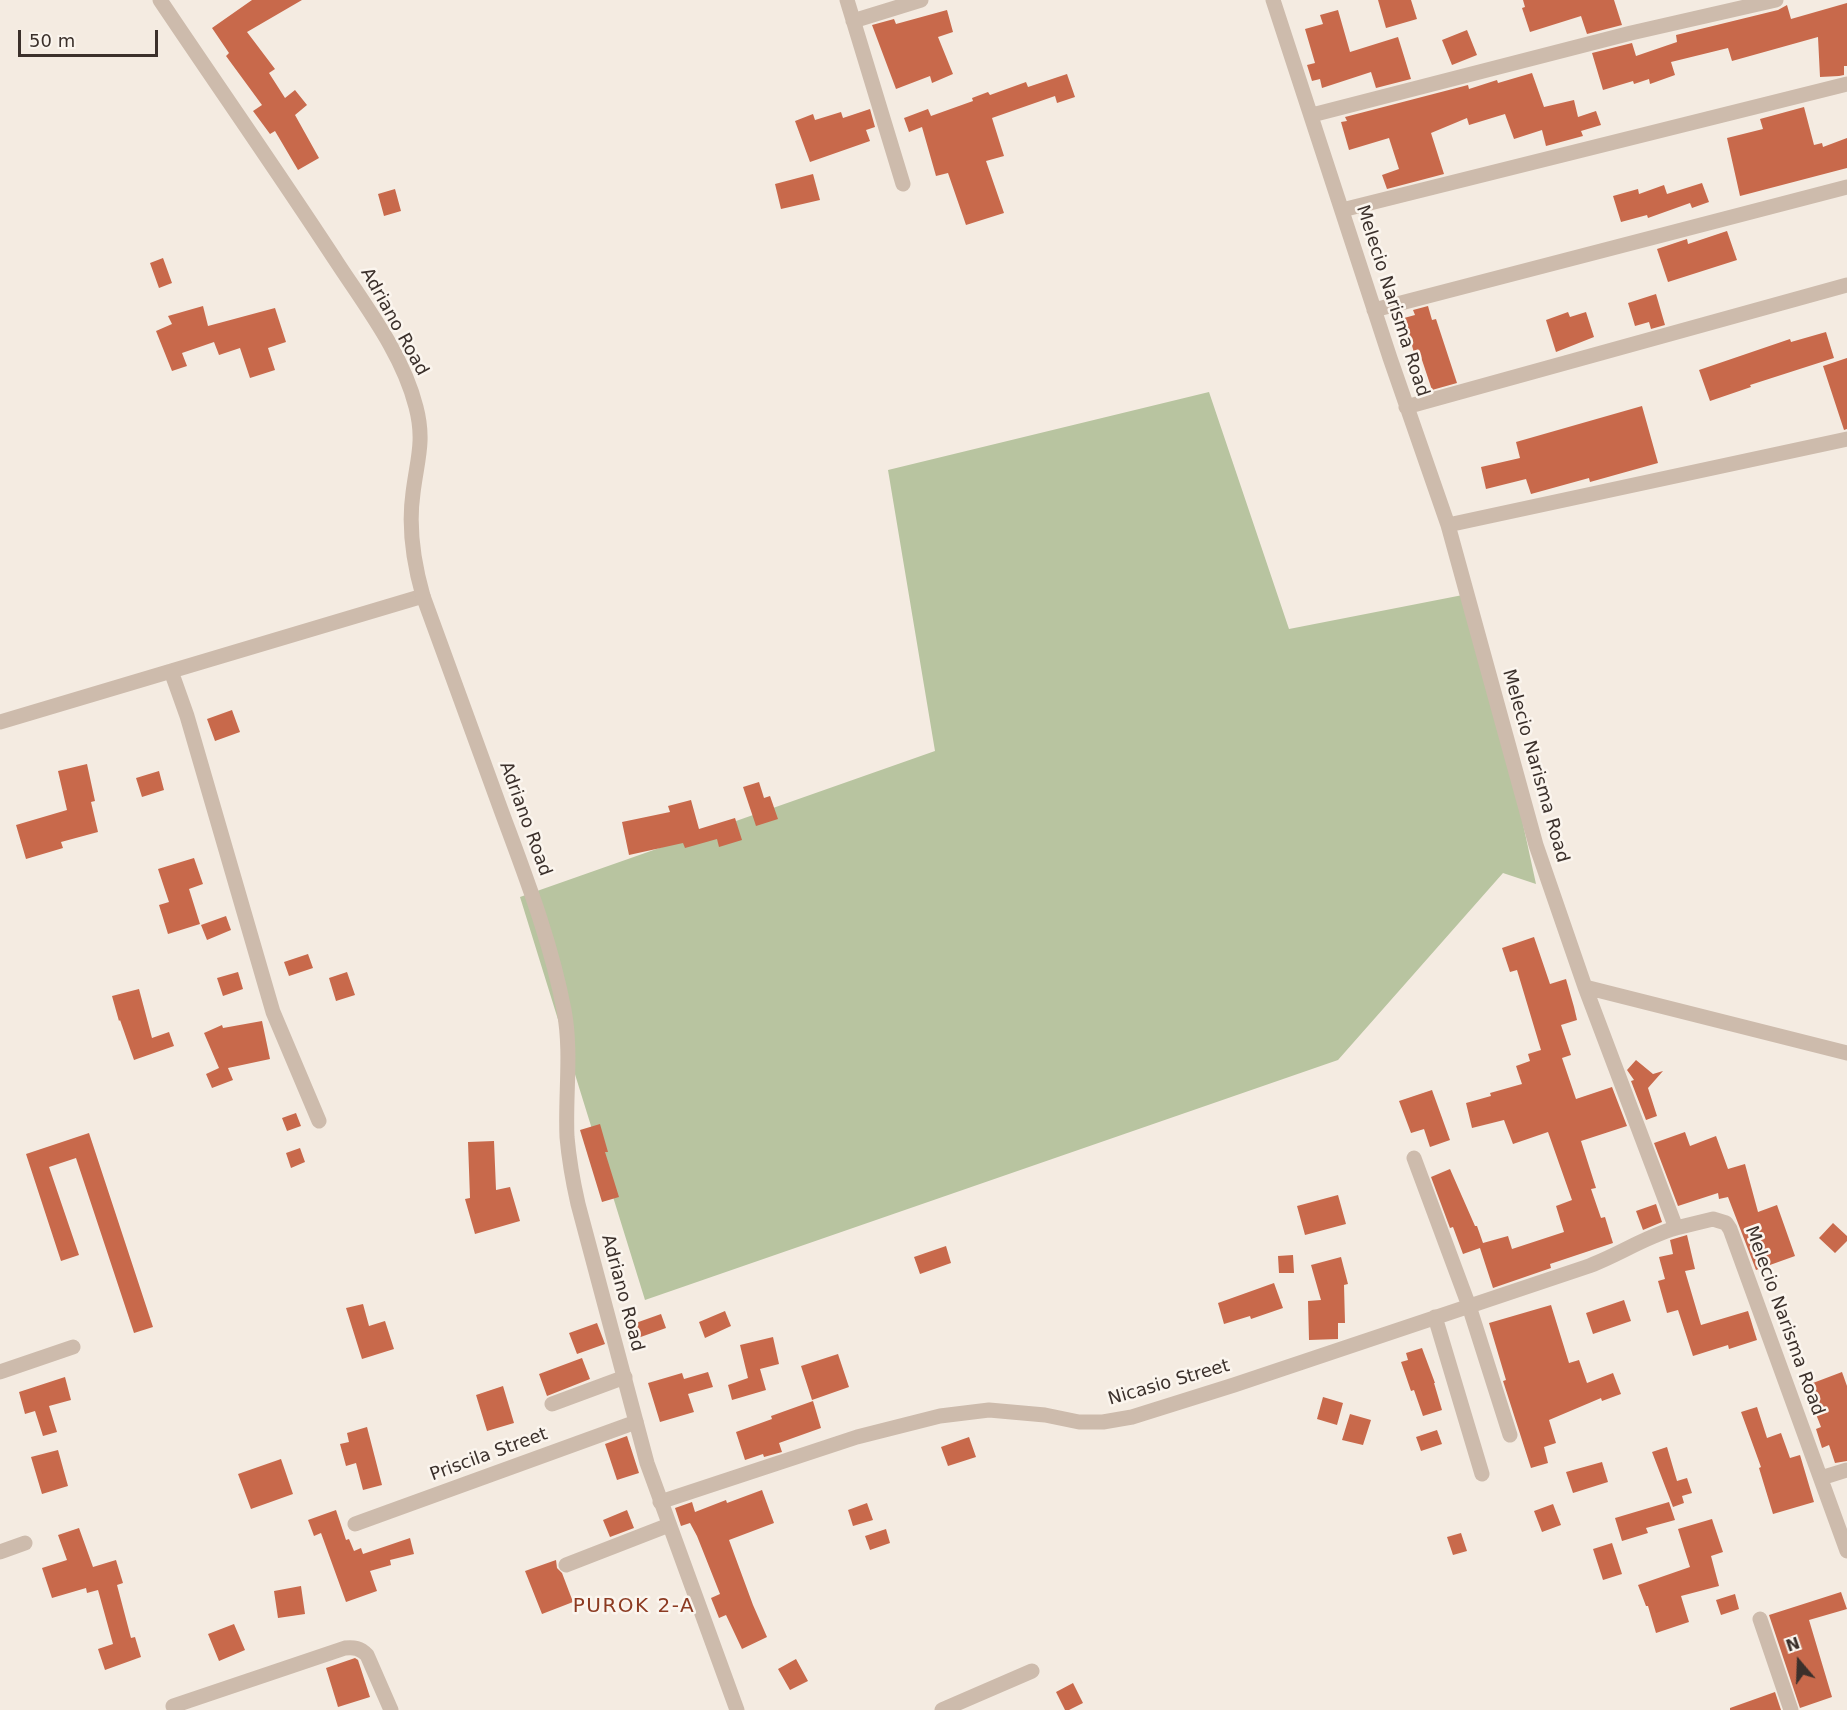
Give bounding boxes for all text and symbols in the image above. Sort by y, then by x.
scale bar [21,18,160,56]
text: 50 m [29,30,75,51]
street label: Melecio Narisma Road [1351,203,1433,399]
street label: Adriano Road [355,264,433,380]
street label: Melecio Narisma Road [1497,667,1573,865]
street label: Adriano Road [494,759,556,879]
street label: Melecio Narisma Road [1740,1223,1828,1419]
street label: Adriano Road [596,1232,648,1354]
street label: Nicasio Street [1106,1355,1232,1411]
street label: Priscila Street [427,1424,551,1486]
district label: PUROK 2-A [573,1595,695,1619]
north arrow [1769,1632,1829,1692]
text: N [1784,1633,1802,1656]

